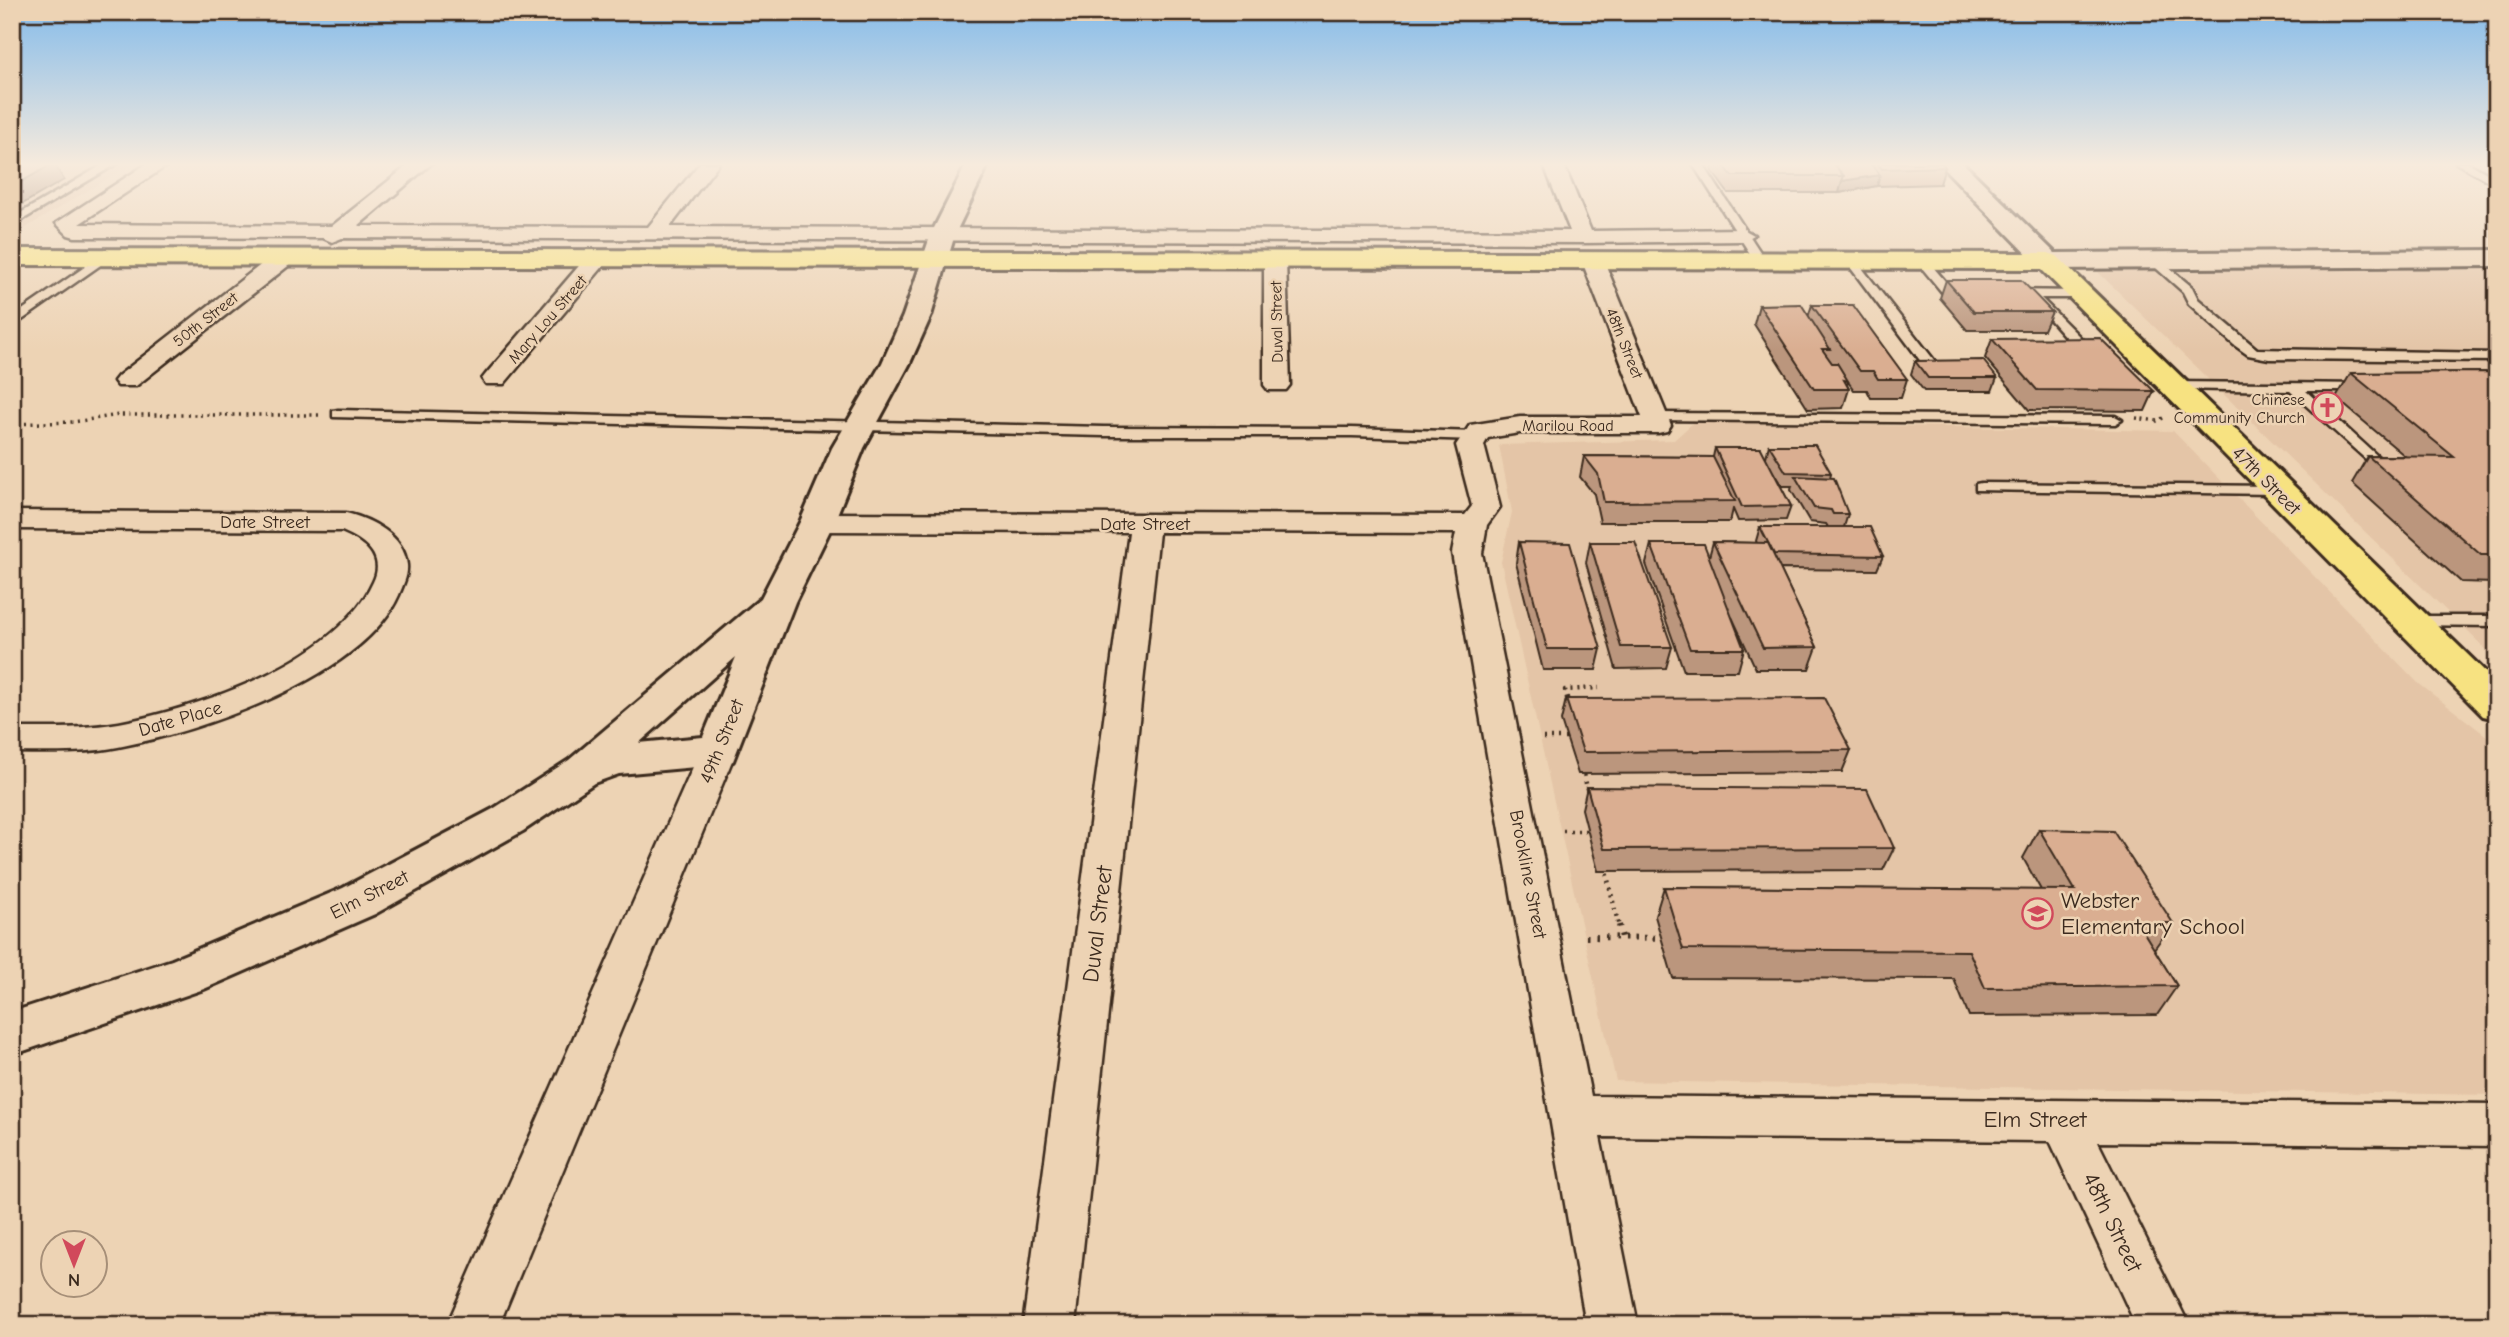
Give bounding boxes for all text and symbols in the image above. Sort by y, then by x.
street label: Mary Lou Street [505,272,591,367]
street label: Duval Street [1267,281,1287,363]
street label: 50th Street [170,289,242,351]
street label: 48th Street [1602,305,1647,382]
place label: Chinese Community Church [2174,391,2305,427]
church icon: Chinese Community Church [2311,391,2345,425]
street label: Marilou Road [1522,417,1614,435]
street label: 47th Street [2227,442,2305,520]
street label: Date Street [220,511,311,533]
street label: Date Street [1100,513,1191,535]
street label: 49th Street [695,696,749,787]
street label: Date Place [136,697,225,741]
street label: Brookline Street [1505,808,1551,941]
street label: Duval Street [1077,863,1118,984]
street label: Elm Street [326,865,413,924]
place label: Webster Elementary School [2061,887,2245,940]
school or university icon: Webster Elementary School [2021,896,2055,930]
street label: Elm Street [1983,1106,2088,1133]
street label: 48th Street [2077,1168,2149,1278]
north arrow [38,1228,108,1298]
text: N [68,1269,80,1291]

